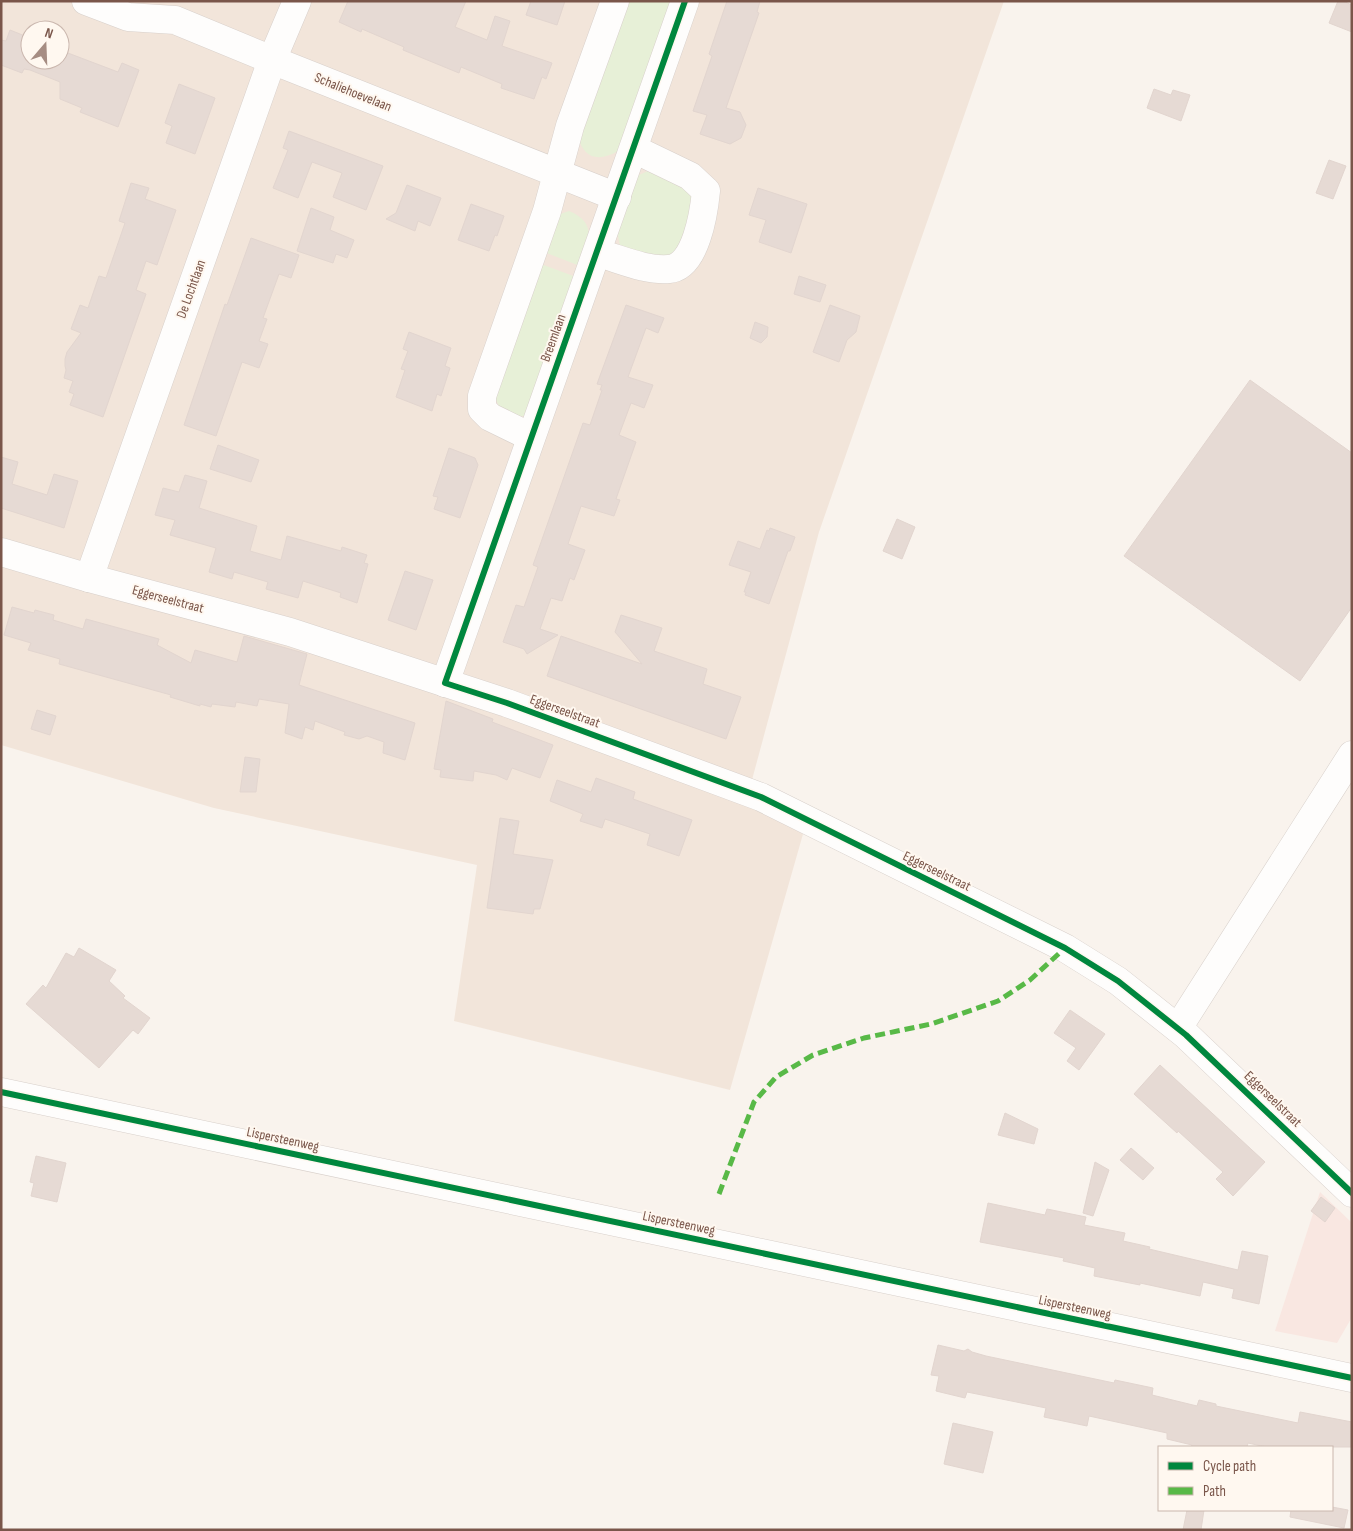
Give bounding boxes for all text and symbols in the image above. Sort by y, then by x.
north arrow [20,20,70,70]
text: N [43,24,55,42]
street label: Schaliehoevelaan [312,69,394,115]
street label: De Lochtlaan [173,257,209,321]
street label: Breemlaan [537,312,569,364]
street label: Eggerseelstraat [130,581,206,617]
street label: Eggerseelstraat [528,690,602,732]
street label: Eggerseelstraat [900,847,974,895]
street label: Eggerseelstraat [1241,1067,1305,1131]
street label: Lispersteenweg [245,1123,321,1155]
street label: Lispersteenweg [641,1207,717,1239]
street label: Lispersteenweg [1037,1291,1113,1323]
legend [1158,1446,1333,1511]
text: Cycle path [1203,1457,1256,1476]
text: Path [1203,1482,1226,1501]

